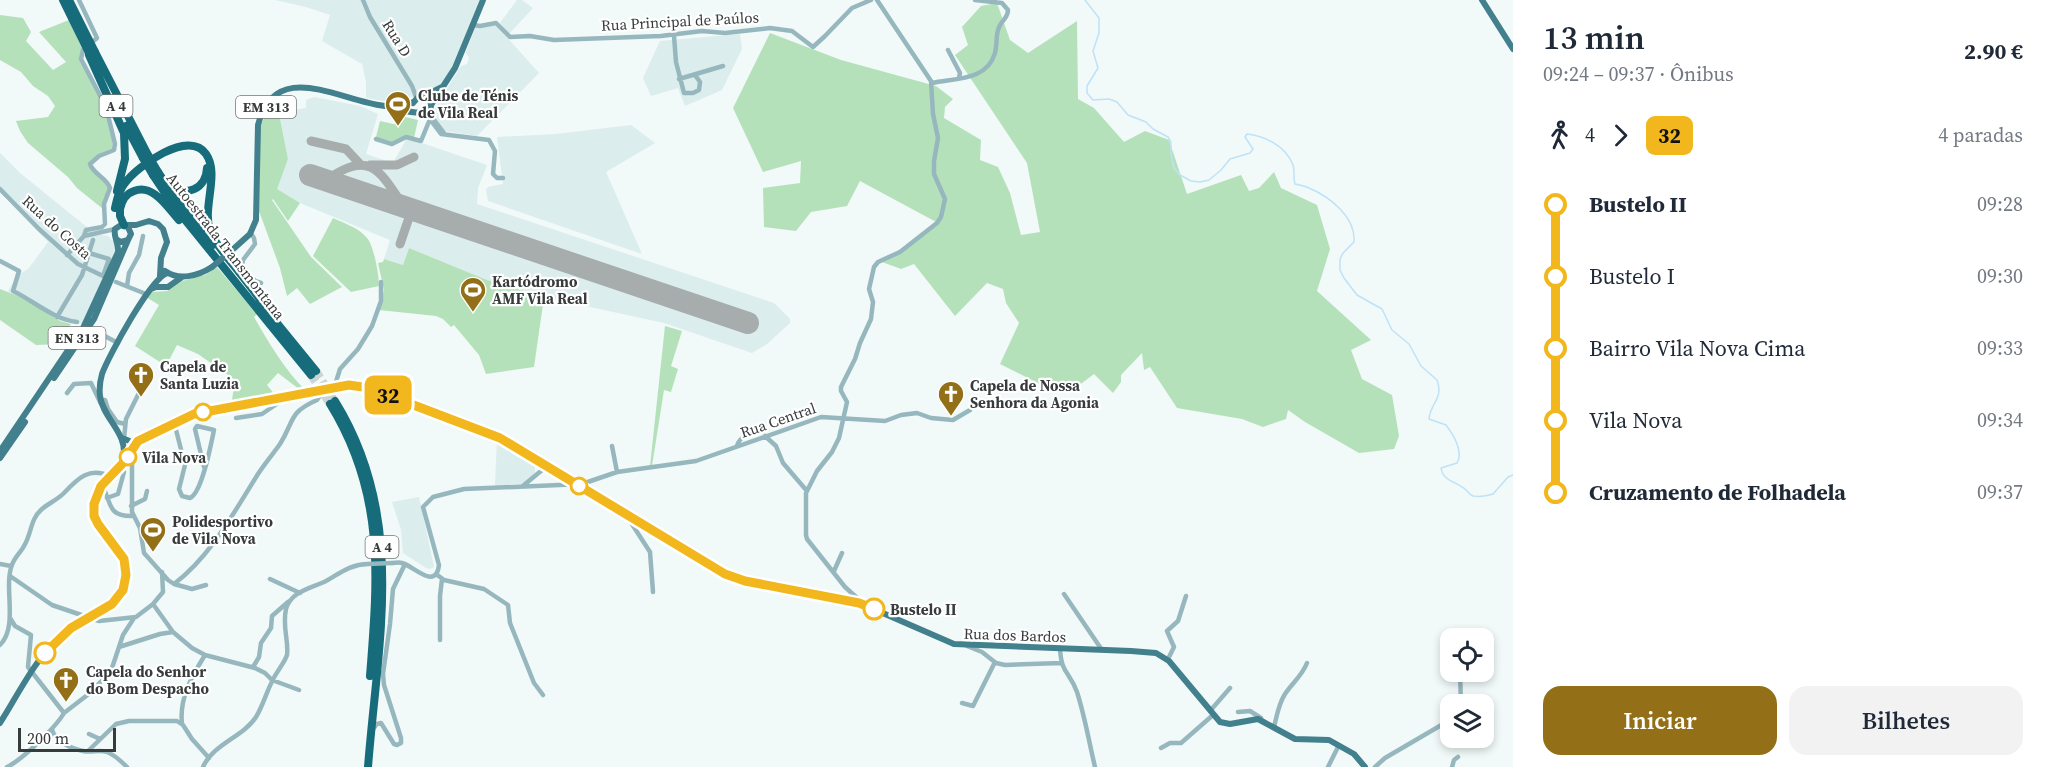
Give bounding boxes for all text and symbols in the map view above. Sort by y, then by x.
street label: Rua Principal de Paúlos [600,6,760,36]
street label: Rua D [377,15,417,61]
text: 13 min [1543,15,1645,60]
text: 2.90 € [1964,36,2023,66]
text: 09:24 – 09:37 · Ônibus [1543,60,1734,88]
place label: Clube de Ténis de Vila Real [418,85,519,123]
sports icon: Clube de Ténis de Vila Real [383,89,413,127]
road number: A 4 [100,95,132,117]
road number: EM 313 [236,96,296,118]
icon: walk [1543,119,1576,152]
icon: forward [1604,119,1637,152]
text: 4 [1585,121,1595,149]
text: 32 [1658,121,1681,150]
text: 4 paradas [1938,121,2023,149]
street label: Autoestrada Transmontana [162,168,290,324]
text: Bustelo II [1589,189,1687,219]
street label: Rua do Costa [18,190,96,264]
text: 09:28 [1977,190,2023,218]
text: Bustelo I [1589,261,1675,291]
text: 09:30 [1977,262,2023,290]
place label: Kartódromo AMF Vila Real [492,271,588,309]
sports icon: Kartódromo AMF Vila Real [458,275,488,313]
road number: EN 313 [48,327,106,349]
text: Bairro Vila Nova Cima [1589,333,1805,363]
text: 09:33 [1977,334,2023,362]
place label: Capela de Santa Luzia [160,356,240,394]
church icon: Capela de Santa Luzia [126,360,156,398]
place label: Capela de Nossa Senhora da Agonia [970,375,1100,413]
line badge: 32 [361,376,415,414]
church icon: Capela de Nossa Senhora da Agonia [936,379,966,417]
text: 32 [377,381,399,410]
street label: Rua Central [737,397,819,443]
unlabelled marker [194,403,212,421]
text: Vila Nova [1589,405,1682,435]
text: 09:34 [1977,406,2023,434]
place label: Vila Nova [142,447,207,468]
marker: Vila Nova [119,448,137,466]
unlabelled marker [570,477,588,495]
text: Cruzamento de Folhadela [1589,477,1846,507]
text: 09:37 [1977,478,2023,506]
place label: Polidesportivo de Vila Nova [172,511,274,549]
sports icon: Polidesportivo de Vila Nova [138,515,168,553]
road number: A 4 [366,536,398,558]
marker: Bustelo II [863,598,885,620]
place label: Bustelo II [890,599,957,620]
street label: Rua dos Bardos [963,623,1067,647]
map controls [1440,628,1494,748]
button: locate [1440,628,1494,682]
unlabelled marker [34,642,56,664]
place label: Capela do Senhor do Bom Despacho [86,661,209,699]
church icon: Capela do Senhor do Bom Despacho [51,665,81,703]
button: Iniciar [1543,686,1777,755]
button: Bilhetes [1789,686,2023,755]
button: layers [1440,694,1494,748]
scale bar [18,725,116,752]
text: 200 m [27,727,69,749]

